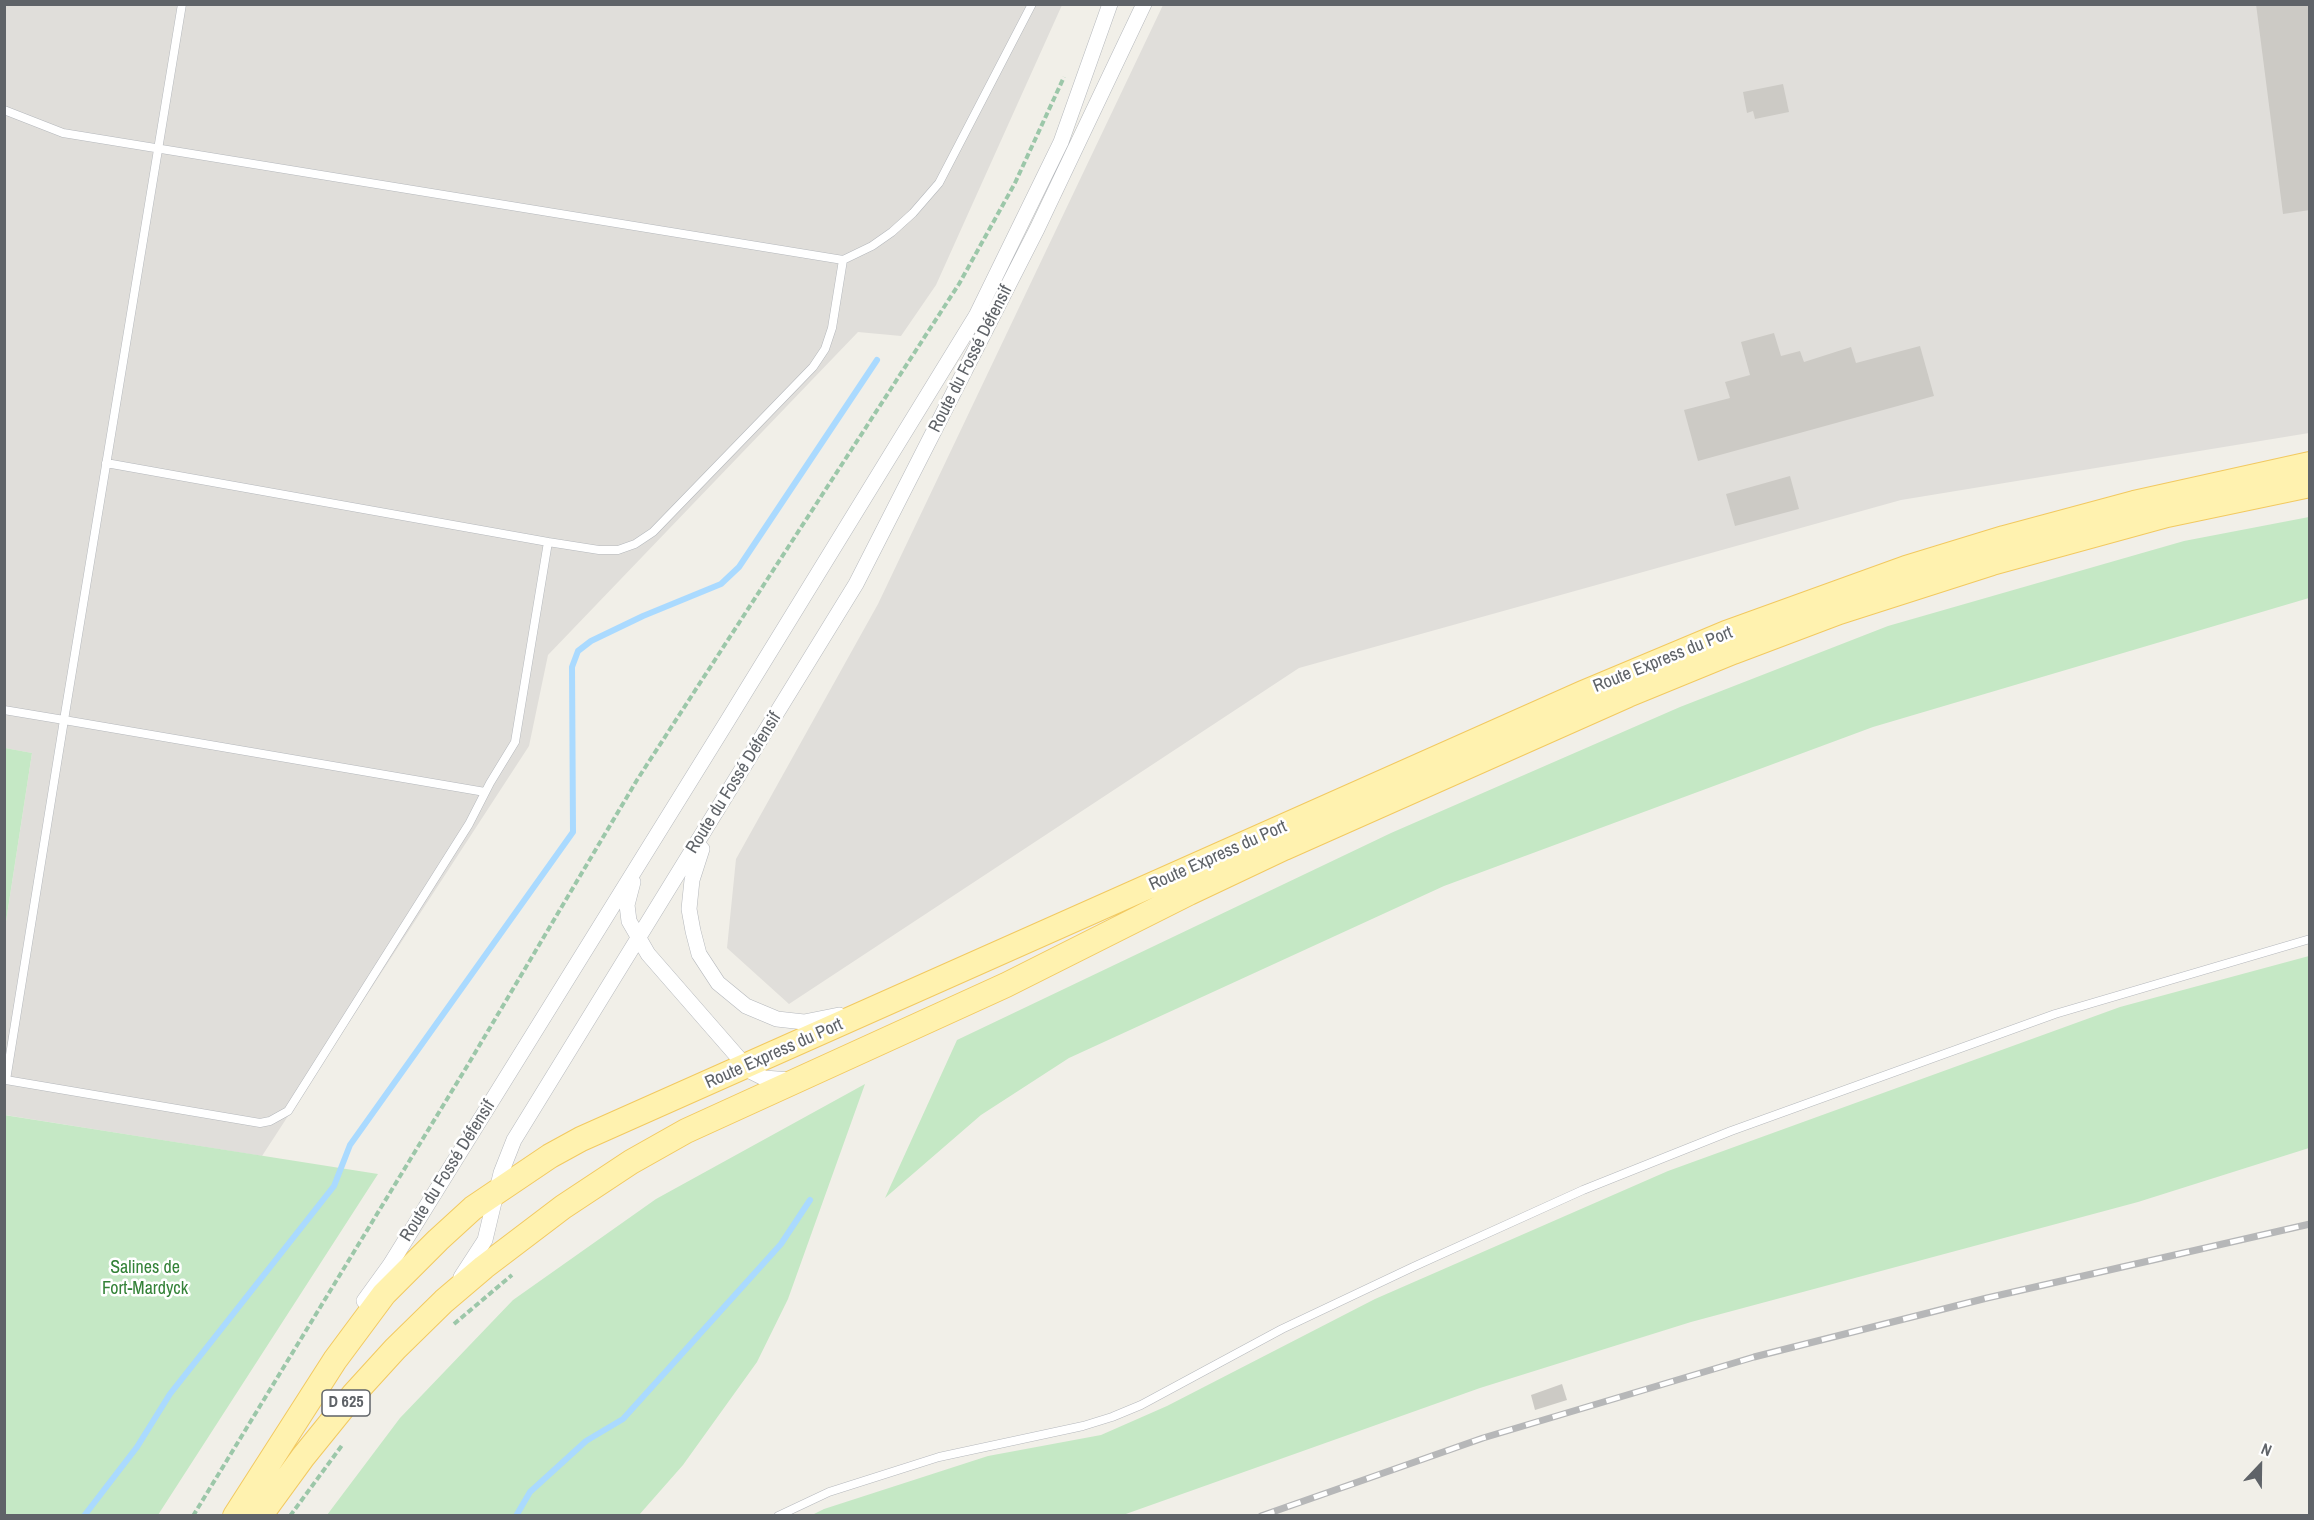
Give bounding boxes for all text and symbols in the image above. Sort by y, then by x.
street label: Route du Fossé Défensif [924,282,1018,436]
street label: Route Express du Port [1590,622,1736,698]
street label: Route du Fossé Défensif [682,708,786,858]
street label: Route Express du Port [1146,816,1290,896]
street label: Route Express du Port [702,1014,846,1094]
street label: Route du Fossé Défensif [396,1096,500,1246]
park label: Salines de Fort-Mardyck [102,1257,188,1300]
road number: D 625 [322,1390,370,1416]
north arrow [2230,1436,2290,1496]
text: N [2258,1437,2275,1461]

